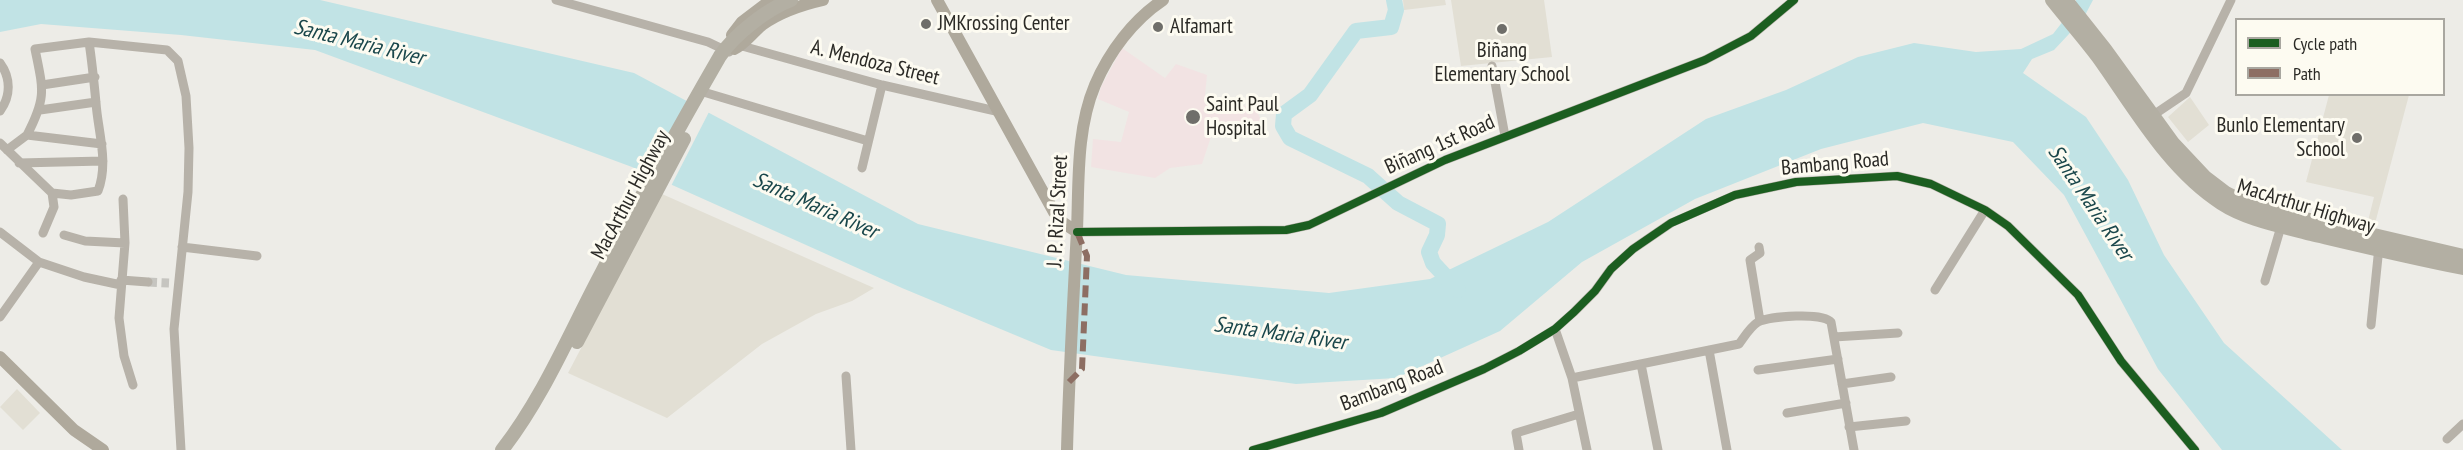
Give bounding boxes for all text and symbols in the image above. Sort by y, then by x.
place label: JMKrossing Center [938,11,1070,37]
water label: Santa Maria River [291,14,427,72]
place label: Alfamart [1170,14,1233,40]
marker: JMKrossing Center [919,17,933,31]
legend [2235,18,2445,96]
marker: Alfamart [1151,20,1165,34]
marker: Biñang Elementary School [1495,22,1509,36]
text: Cycle path [2293,32,2357,55]
street label: A. Mendoza Street [808,35,942,91]
place label: Biñang Elementary School [1434,38,1570,88]
text: Path [2293,62,2321,85]
place label: Saint Paul Hospital [1206,92,1279,142]
marker: Saint Paul Hospital [1184,108,1202,126]
street label: Biñang 1st Road [1381,110,1499,180]
place label: Bunlo Elementary School [2216,113,2345,163]
street label: MacArthur Highway [586,126,676,264]
marker: Bunlo Elementary School [2350,131,2364,145]
water label: Santa Maria River [2042,140,2138,266]
street label: Bambang Road [1780,147,1890,181]
street label: J. P. Rizal Street [1042,154,1074,268]
water label: Santa Maria River [749,167,881,245]
street label: MacArthur Highway [2234,174,2378,240]
water label: Santa Maria River [1212,312,1348,356]
street label: Bambang Road [1337,355,1447,417]

